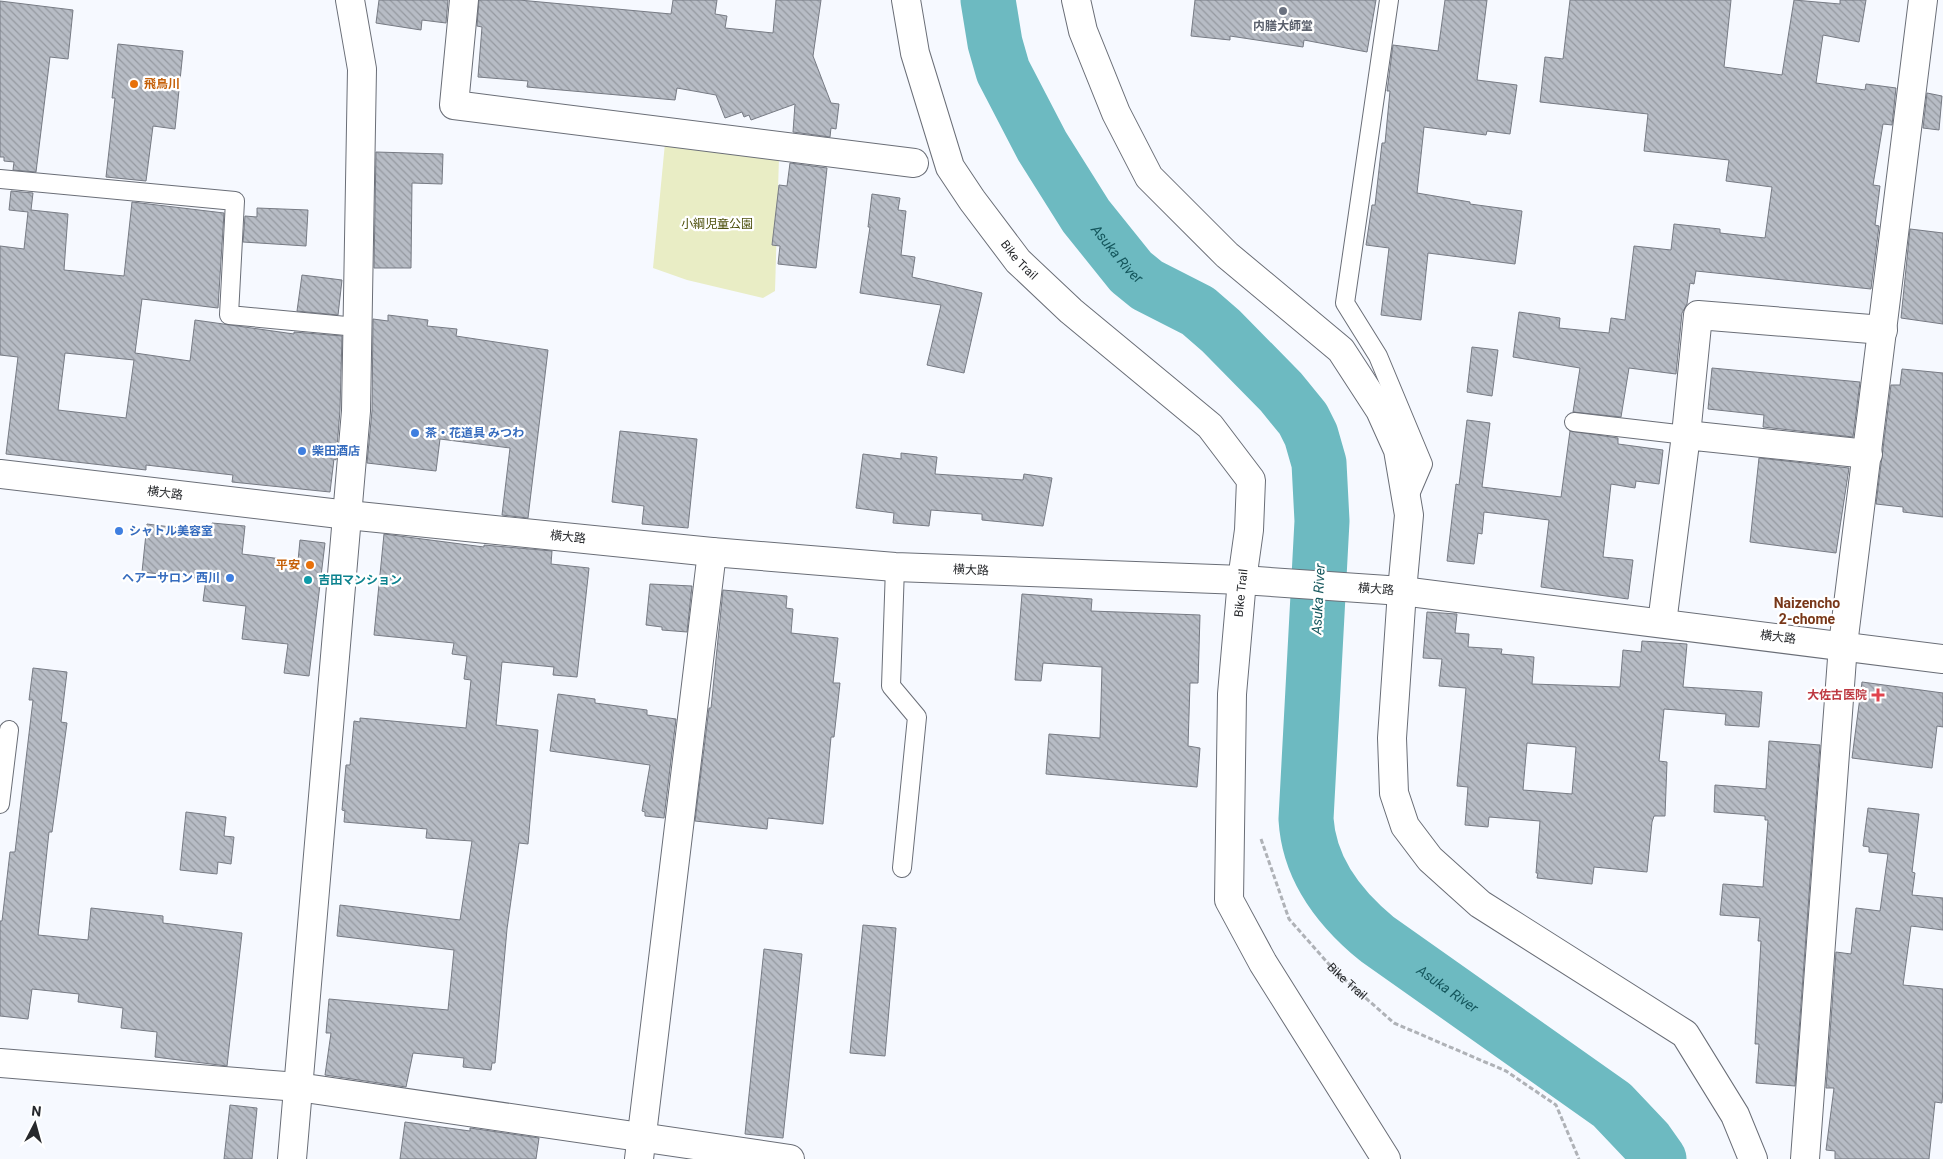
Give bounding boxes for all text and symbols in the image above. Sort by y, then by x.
marker: 内膳大師堂 [1277,5,1289,17]
place label: 内膳大師堂 [1253,19,1313,33]
place label: 飛鳥川 [144,77,180,91]
marker: 飛鳥川 [128,78,140,90]
park label: 小綱児童公園 [681,217,753,231]
water label: Asuka River [1088,221,1146,287]
street label: Bike Trail [998,237,1040,283]
place label: 茶・花道具 みつわ [425,426,524,440]
marker: 茶・花道具 みつわ [409,427,421,439]
place label: 柴田酒店 [312,444,360,458]
marker: 柴田酒店 [296,445,308,457]
street label: 横大路 [146,484,184,502]
place label: シャトル美容室 [129,524,213,538]
marker: シャトル美容室 [113,525,125,537]
street label: 横大路 [549,528,587,546]
place label: 平安 [276,558,300,572]
marker: 平安 [304,559,316,571]
street label: 横大路 [953,562,989,578]
water label: Asuka River [1308,563,1328,636]
street label: Bike Trail [1232,568,1250,618]
place label: ヘアーサロン 西川 [122,571,220,585]
marker: ヘアーサロン 西川 [224,572,236,584]
place label: 吉田マンション [318,573,402,587]
marker: 吉田マンション [302,574,314,586]
street label: 横大路 [1358,581,1394,597]
district label: Naizencho 2-chome [1774,595,1840,627]
street label: 横大路 [1759,628,1797,646]
place label: 大佐古医院 [1807,688,1867,702]
marker: 大佐古医院 [1871,688,1885,702]
street label: Bike Trail [1324,960,1370,1003]
water label: Asuka River [1413,961,1482,1016]
north arrow [10,1099,60,1149]
text: N [31,1103,42,1120]

